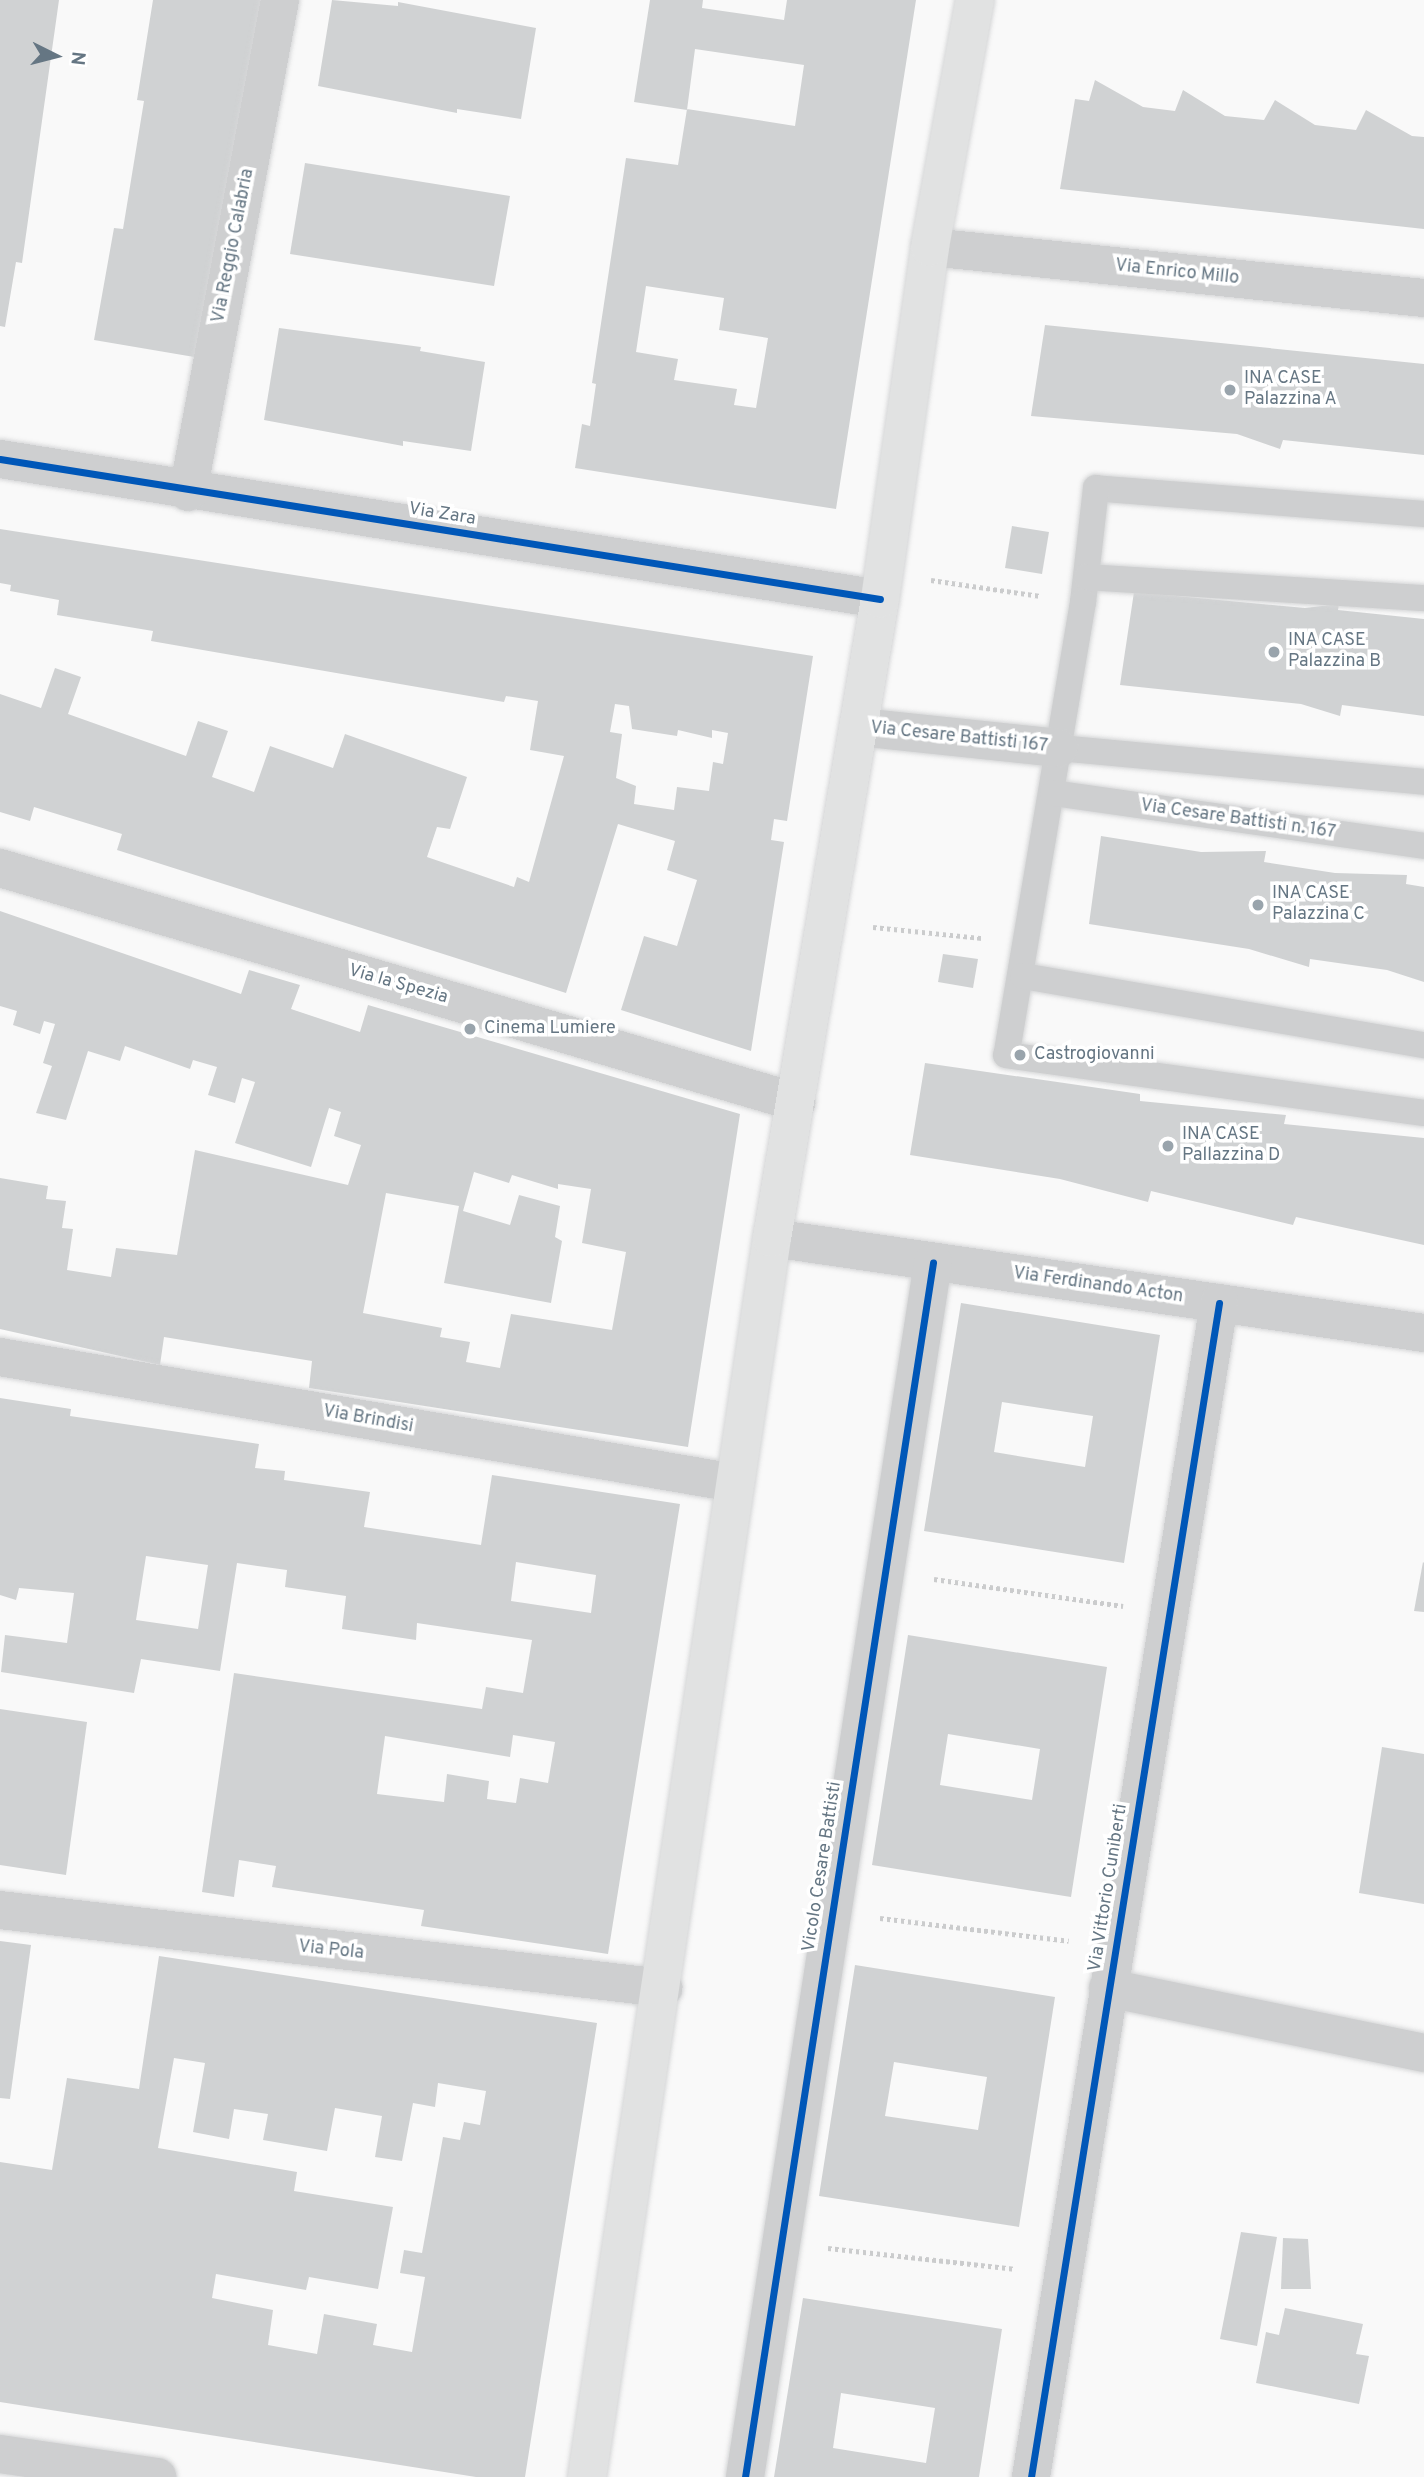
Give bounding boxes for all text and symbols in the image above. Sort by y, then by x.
north arrow [21,21,91,91]
text: N [64,50,90,66]
street label: Via Reggio Calabria [208,167,260,325]
street label: Via Enrico Millo [1114,256,1240,290]
place label: INA CASE Palazzina A [1244,369,1338,412]
marker: INA CASE Palazzina A [1222,382,1238,398]
street label: Via Zara [407,499,477,531]
place label: INA CASE Palazzina B [1288,631,1381,674]
marker: INA CASE Palazzina B [1266,644,1282,660]
street label: Via Cesare Battisti 167 [869,718,1049,758]
street label: Via Cesare Battisti n. 167 [1139,796,1337,844]
place label: INA CASE Palazzina C [1272,884,1365,926]
marker: INA CASE Palazzina C [1250,897,1266,913]
street label: Via la Spezia [346,961,450,1009]
place label: Cinema Lumiere [484,1018,616,1040]
marker: Cinema Lumiere [462,1021,478,1037]
place label: Castrogiovanni [1034,1044,1155,1066]
marker: Castrogiovanni [1012,1047,1028,1063]
place label: INA CASE Pallazzina D [1182,1125,1280,1168]
marker: INA CASE Pallazzina D [1160,1138,1176,1154]
street label: Via Ferdinando Acton [1011,1263,1185,1309]
street label: Via Brindisi [321,1401,415,1439]
street label: Vicolo Cesare Battisti [799,1780,847,1954]
street label: Via Vittorio Cuniberti [1085,1802,1133,1974]
street label: Via Pola [297,1937,365,1965]

